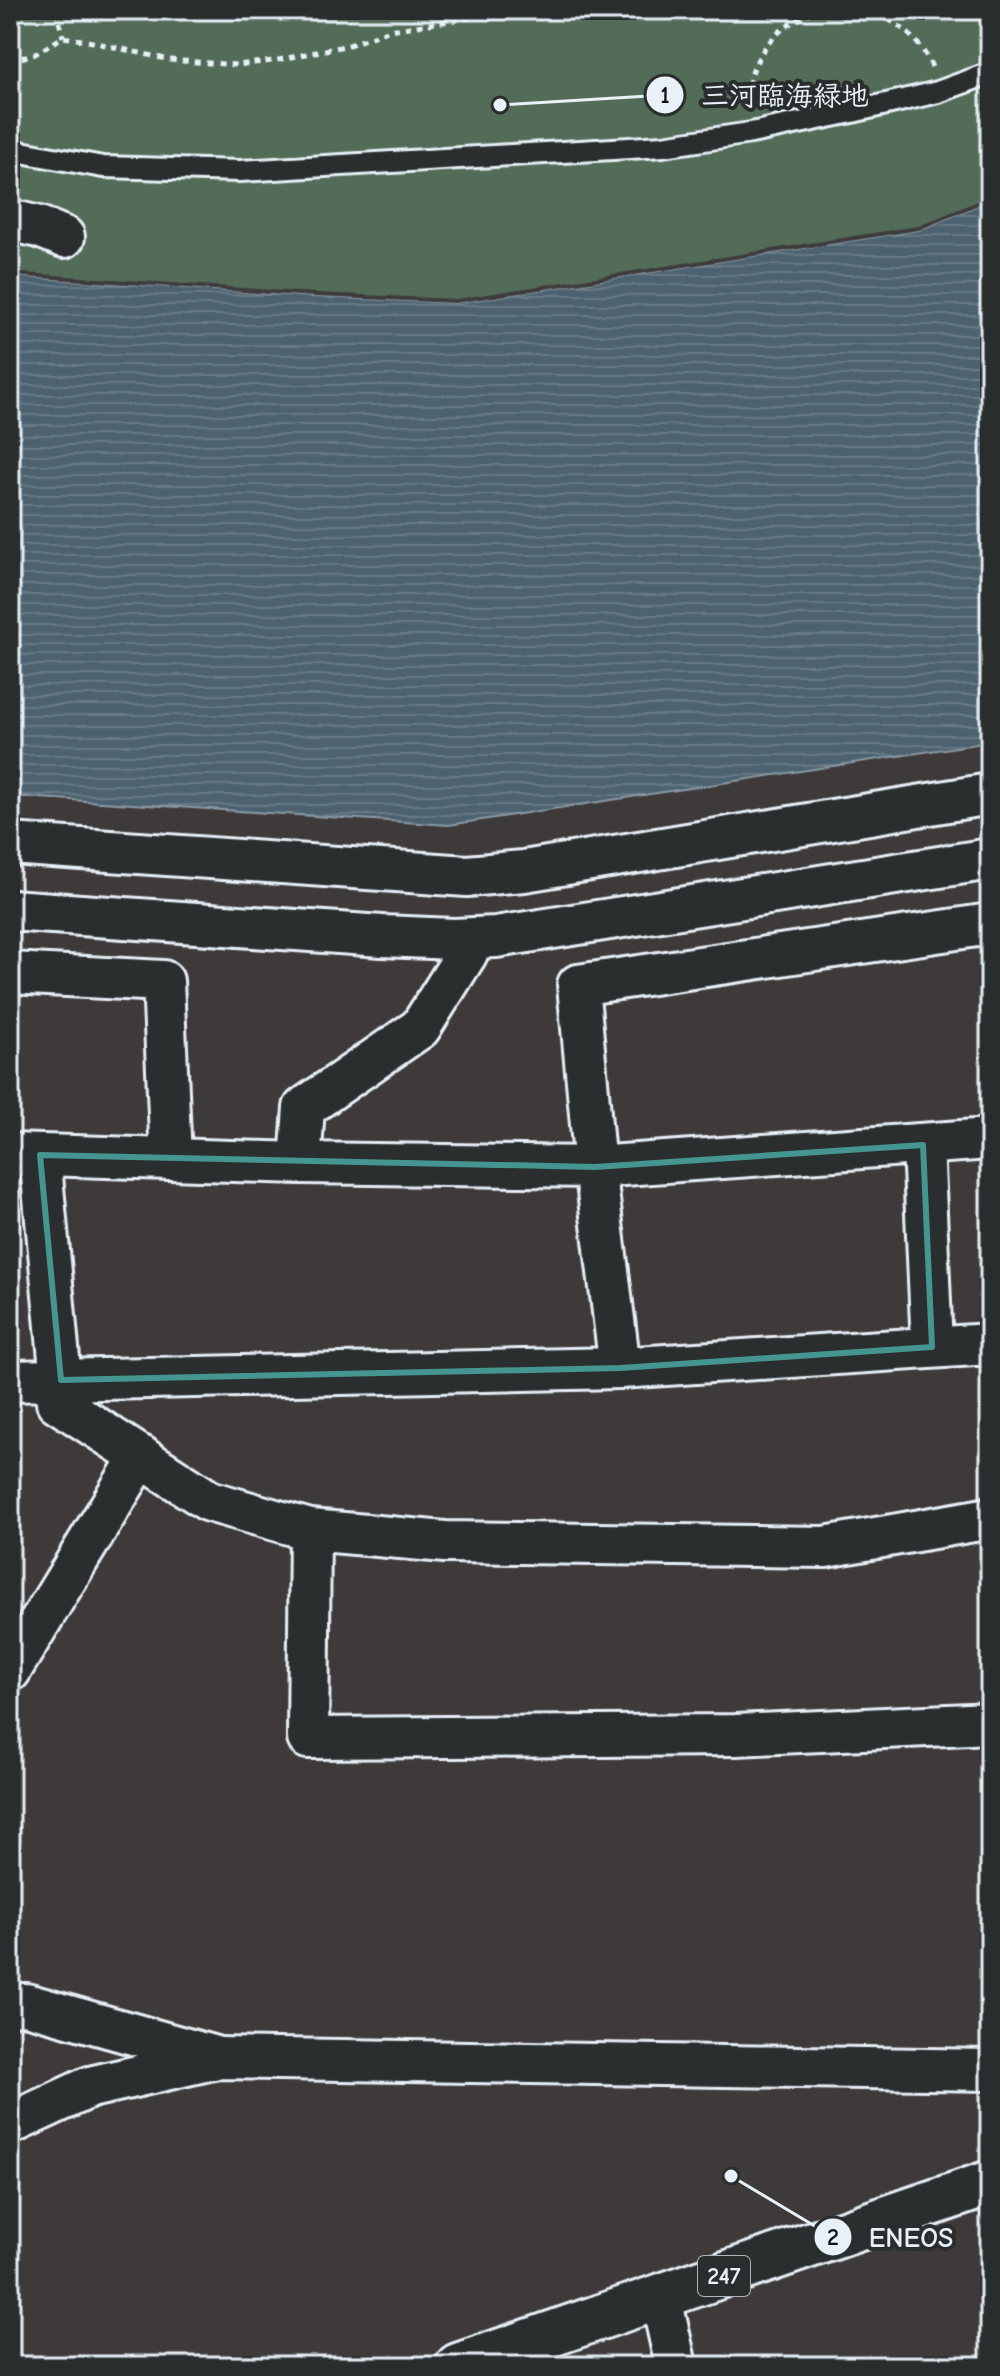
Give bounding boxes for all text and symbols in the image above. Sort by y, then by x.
callout: 三河臨海緑地 [645,69,885,121]
text: 三河臨海緑地 [701,80,869,112]
text: 1 [660,81,670,109]
callout: ENEOS [813,2211,969,2263]
text: ENEOS [869,2222,953,2254]
text: 2 [827,2223,839,2251]
road number: 247 [698,2256,750,2296]

